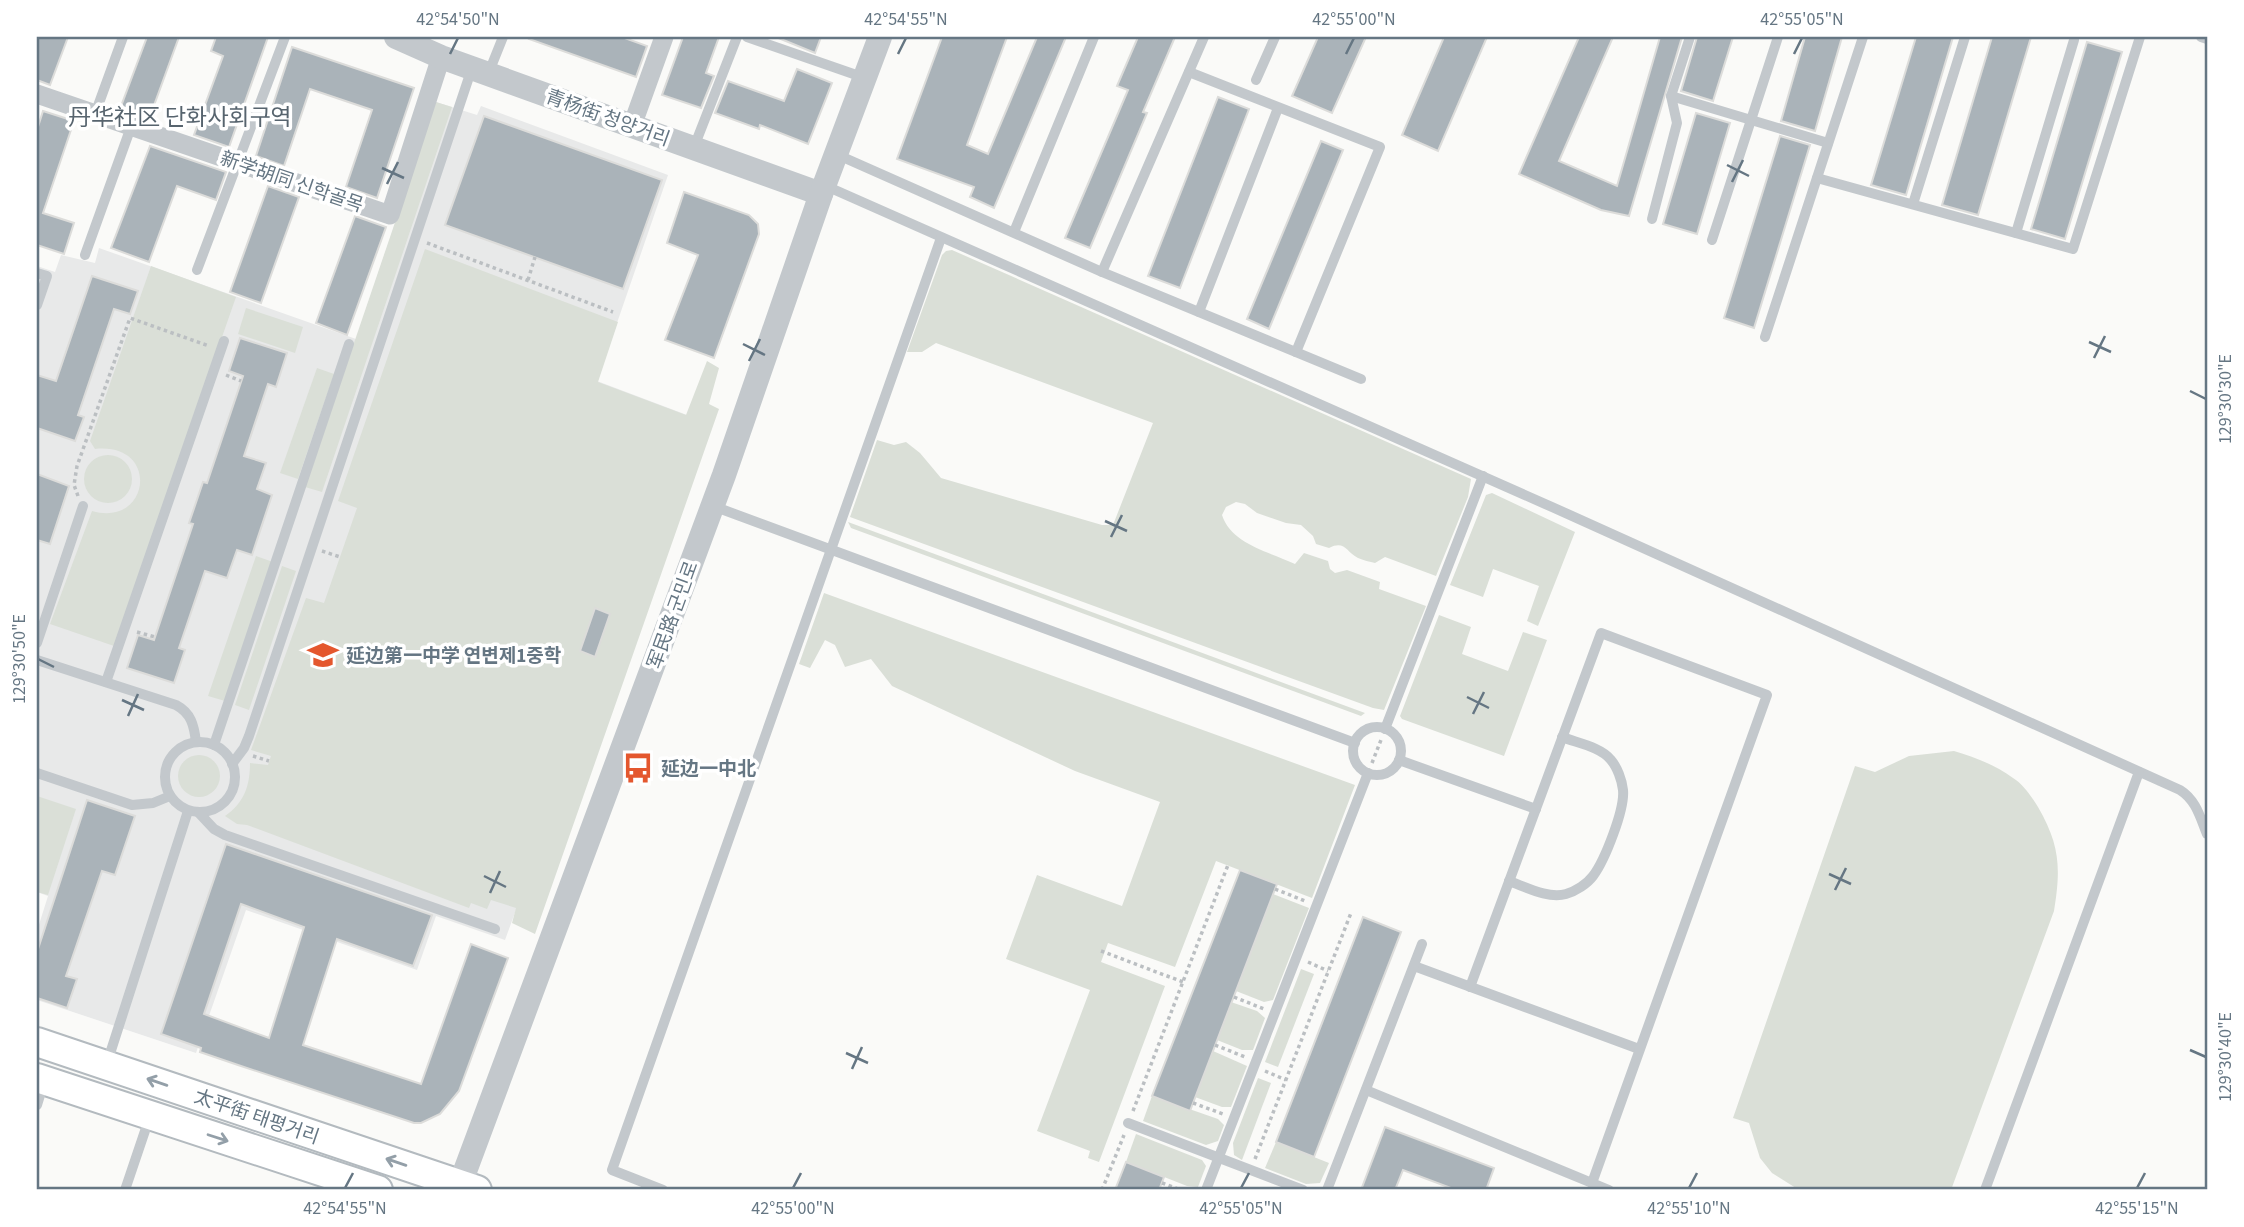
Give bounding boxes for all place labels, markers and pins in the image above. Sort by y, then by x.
school or university icon: 延边第一中学 연변제1중학 [306,638,340,672]
place label: 延边第一中学 연변제1중학 [346,643,561,670]
bus stop icon: 延边一中北 [621,751,655,785]
place label: 延边一中北 [661,756,756,783]

